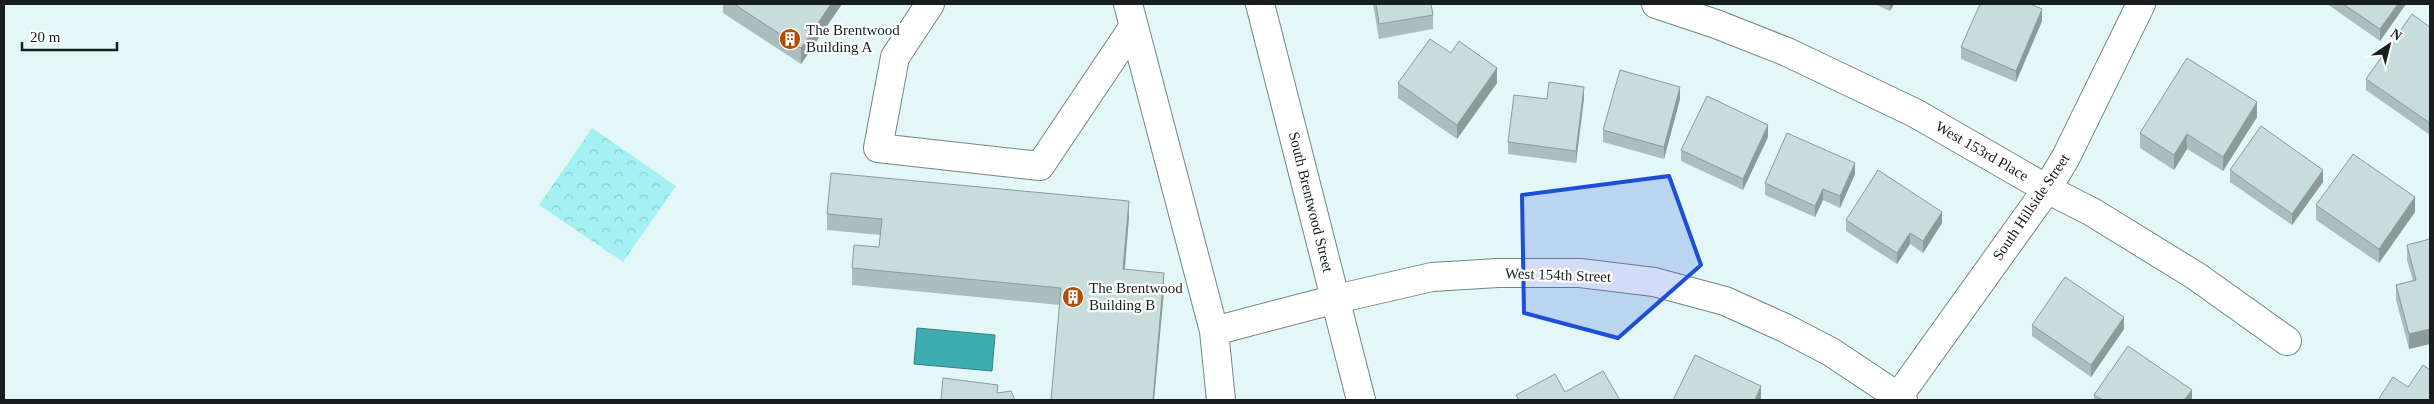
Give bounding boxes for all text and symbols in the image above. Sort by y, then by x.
scale bar [22,20,118,52]
north arrow [2364,20,2414,70]
place label: The Brentwood Building A [806,22,900,55]
text: N [2388,26,2405,44]
building icon: The Brentwood Building A [778,27,802,51]
text: 20 m [30,29,61,45]
street label: West 153rd Place [1933,118,2032,184]
street label: South Brentwood Street [1286,130,1336,275]
street label: South Hillside Street [1989,150,2073,263]
street label: West 154th Street [1505,265,1612,285]
place label: The Brentwood Building B [1089,280,1183,313]
building icon: The Brentwood Building B [1061,285,1085,309]

